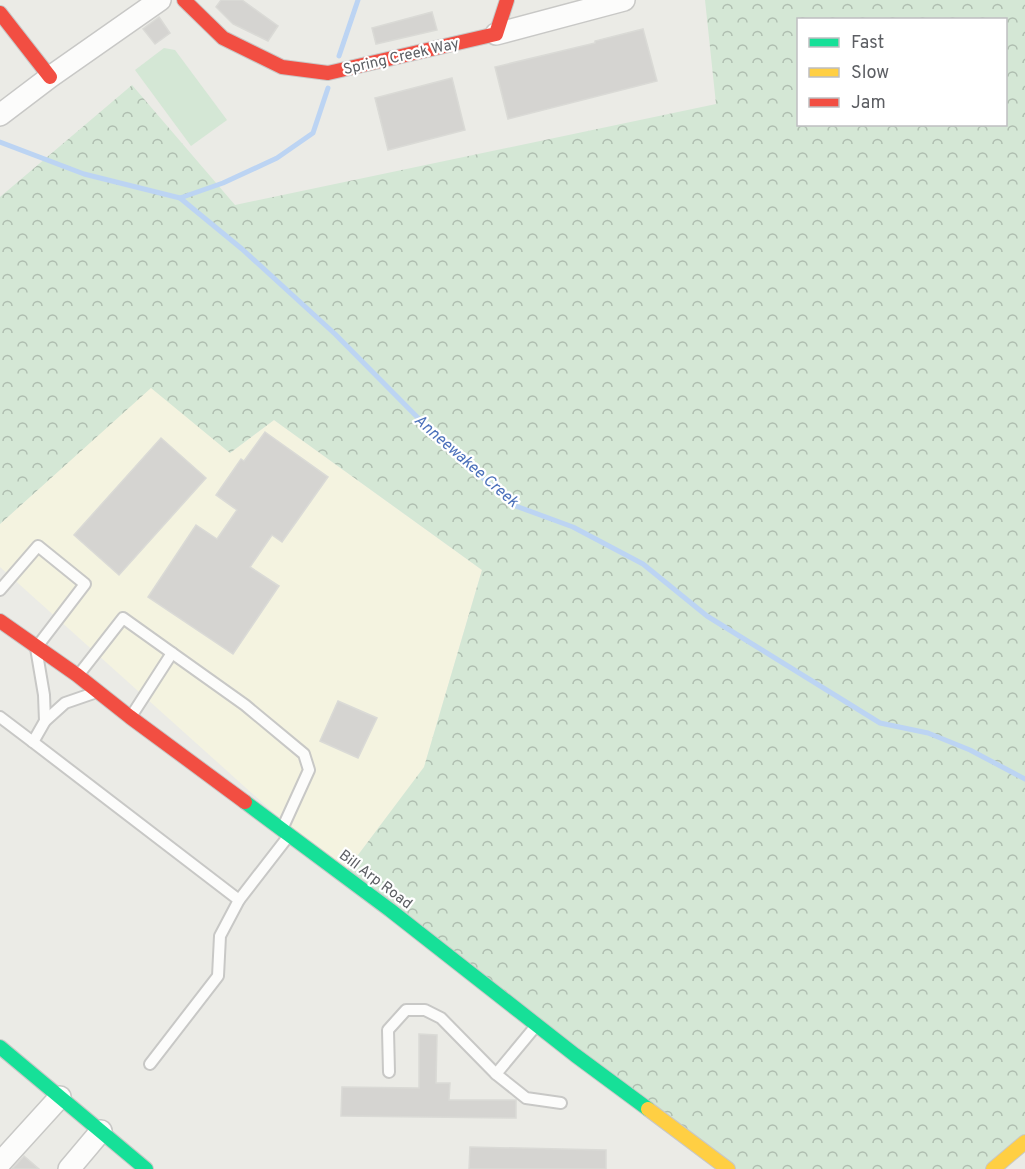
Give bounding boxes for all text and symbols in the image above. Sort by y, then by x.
legend [797,18,1007,126]
text: Fast [851,32,884,55]
street label: Spring Creek Way [342,35,461,80]
text: Slow [851,62,889,85]
text: Jam [851,92,886,115]
water label: Anneewakee Creek [409,411,523,513]
street label: Bill Arp Road [335,846,416,914]

